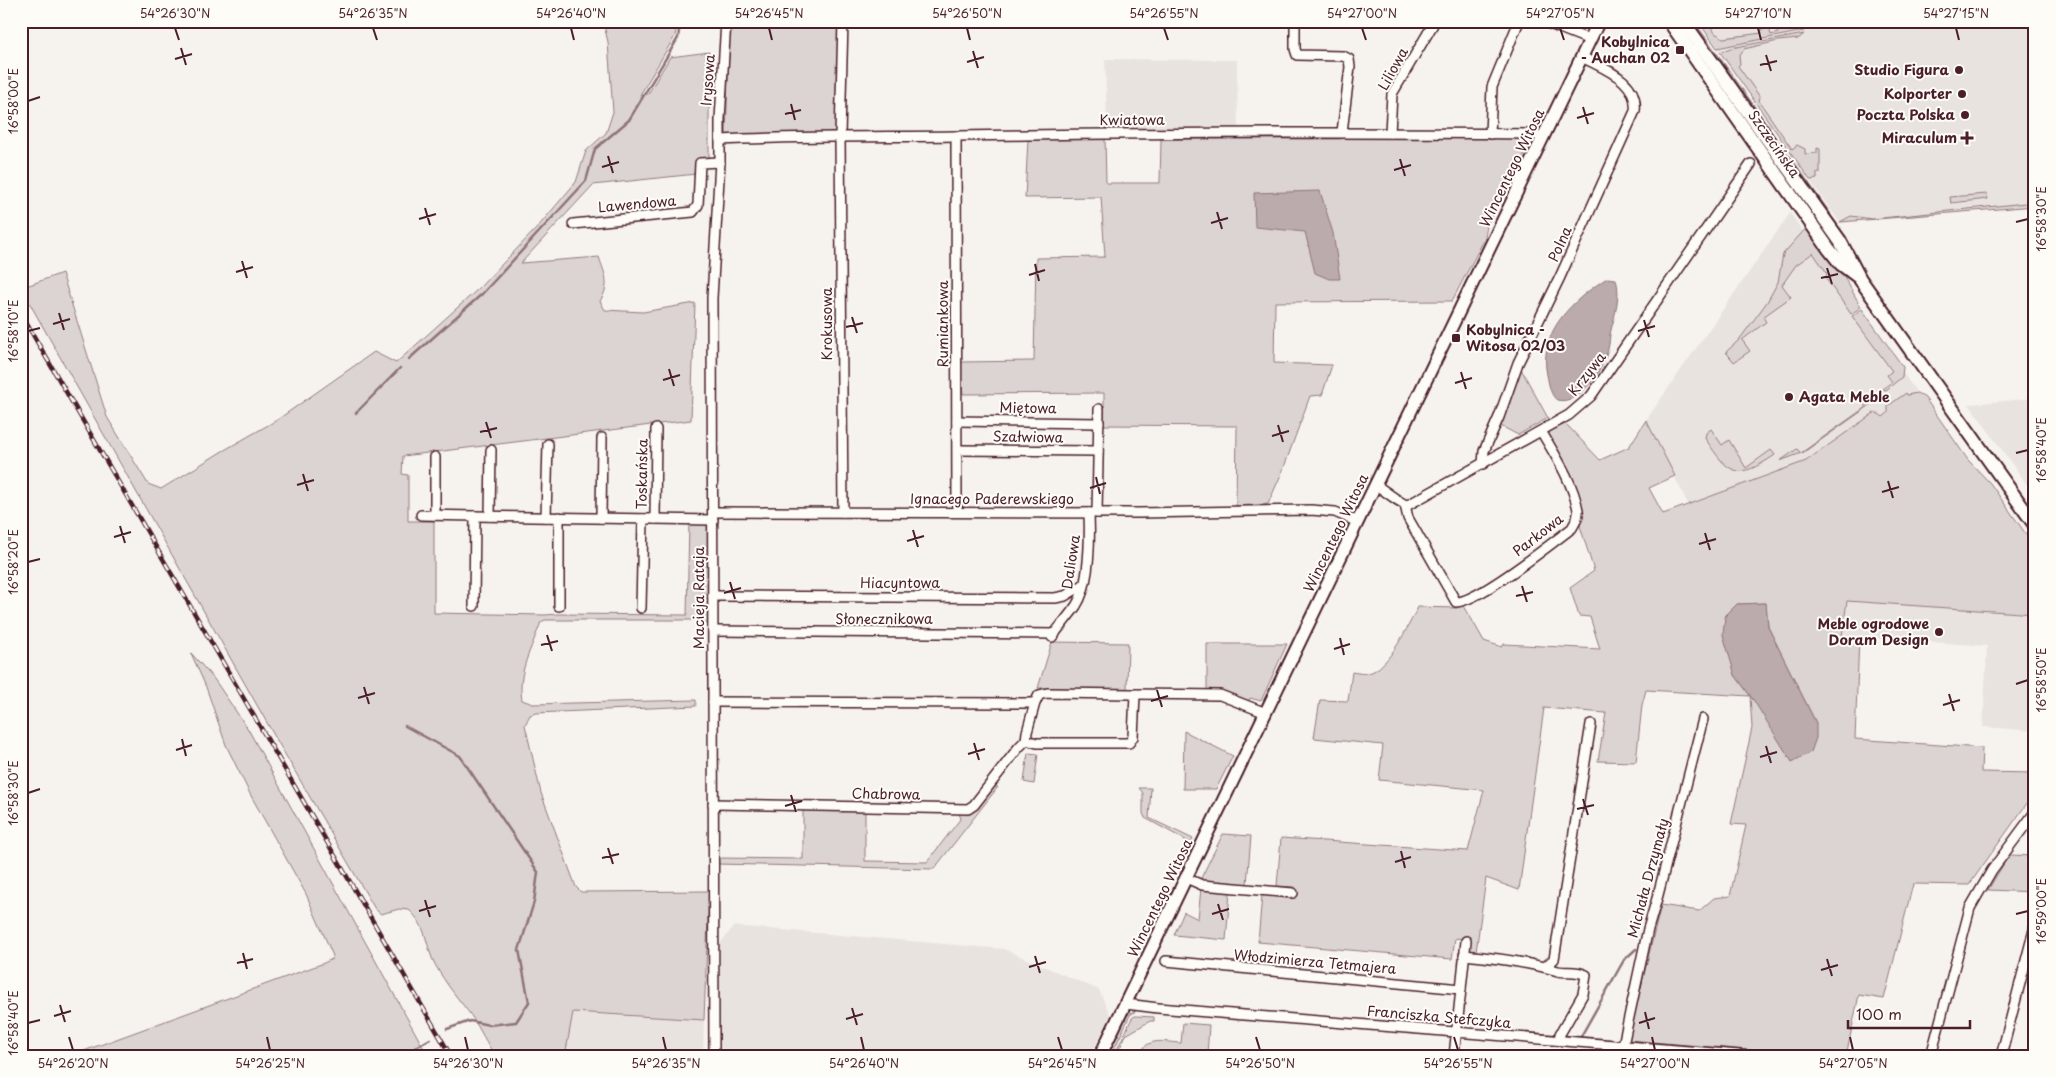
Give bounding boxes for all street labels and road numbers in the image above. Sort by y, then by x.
street label: Liliowa [1372,43,1413,94]
street label: Irysowa [695,53,720,107]
street label: Wincentego Witosa [1474,105,1550,231]
street label: Szczecińska [1743,106,1806,182]
street label: Kwiatowa [1099,109,1165,130]
street label: Lawendowa [597,190,677,217]
street label: Polna [1542,222,1577,265]
street label: Rumiankowa [932,280,953,368]
street label: Krokusowa [816,287,837,361]
street label: Krzywa [1563,347,1611,400]
street label: Miętowa [999,397,1057,419]
street label: Szałwiowa [993,425,1064,448]
street label: Toskańska [630,438,653,510]
street label: Wincentego Witosa [1298,470,1374,596]
street label: Ignacego Paderewskiego [910,488,1074,509]
street label: Parkowa [1508,508,1568,561]
street label: Daliowa [1056,533,1085,591]
street label: Macieja Rataja [688,547,709,649]
street label: Hiacyntowa [860,572,940,593]
street label: Słonecznikowa [835,608,933,629]
street label: Chabrowa [851,782,921,805]
street label: Michała Drzymały [1621,816,1674,940]
street label: Wincentego Witosa [1122,835,1198,961]
street label: Włodzimierza Tetmajera [1233,944,1398,979]
street label: Franciszka Stefczyka [1366,1000,1512,1033]

